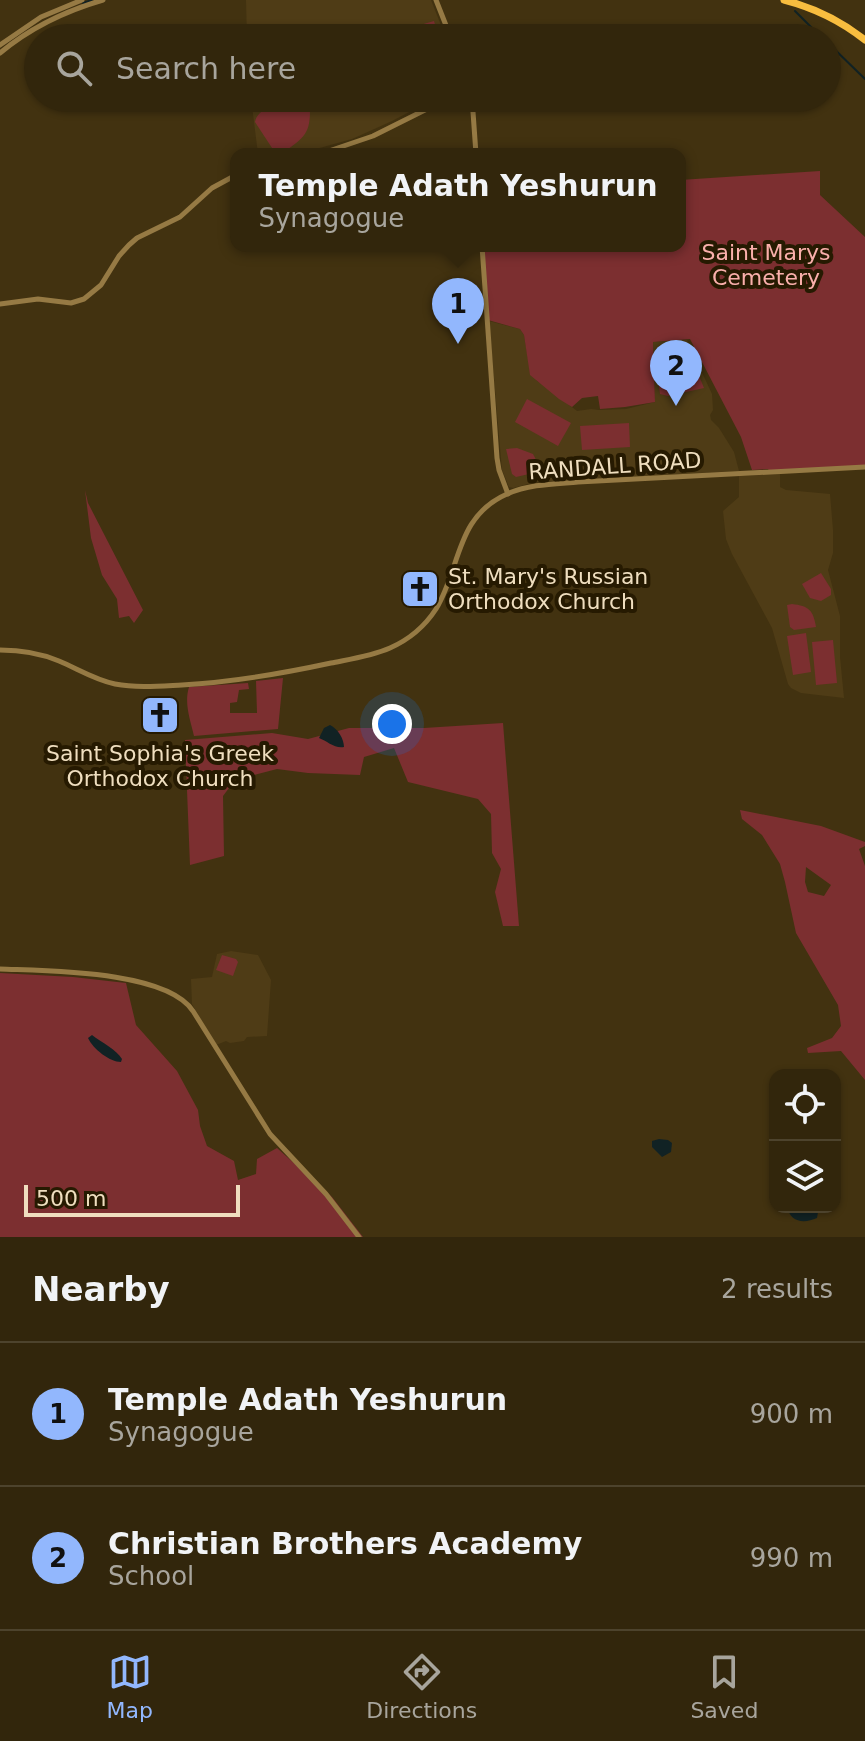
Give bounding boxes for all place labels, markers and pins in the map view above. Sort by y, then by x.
pin: 1 [432,278,484,344]
pin: 2 [650,340,702,406]
place label: St. Mary's Russian Orthodox Church [448,564,648,614]
church icon: St. Mary's Russian Orthodox Church [399,568,441,610]
church icon: Saint Sophia's Greek Orthodox Church [139,694,181,736]
place label: Saint Sophia's Greek Orthodox Church [46,741,274,791]

